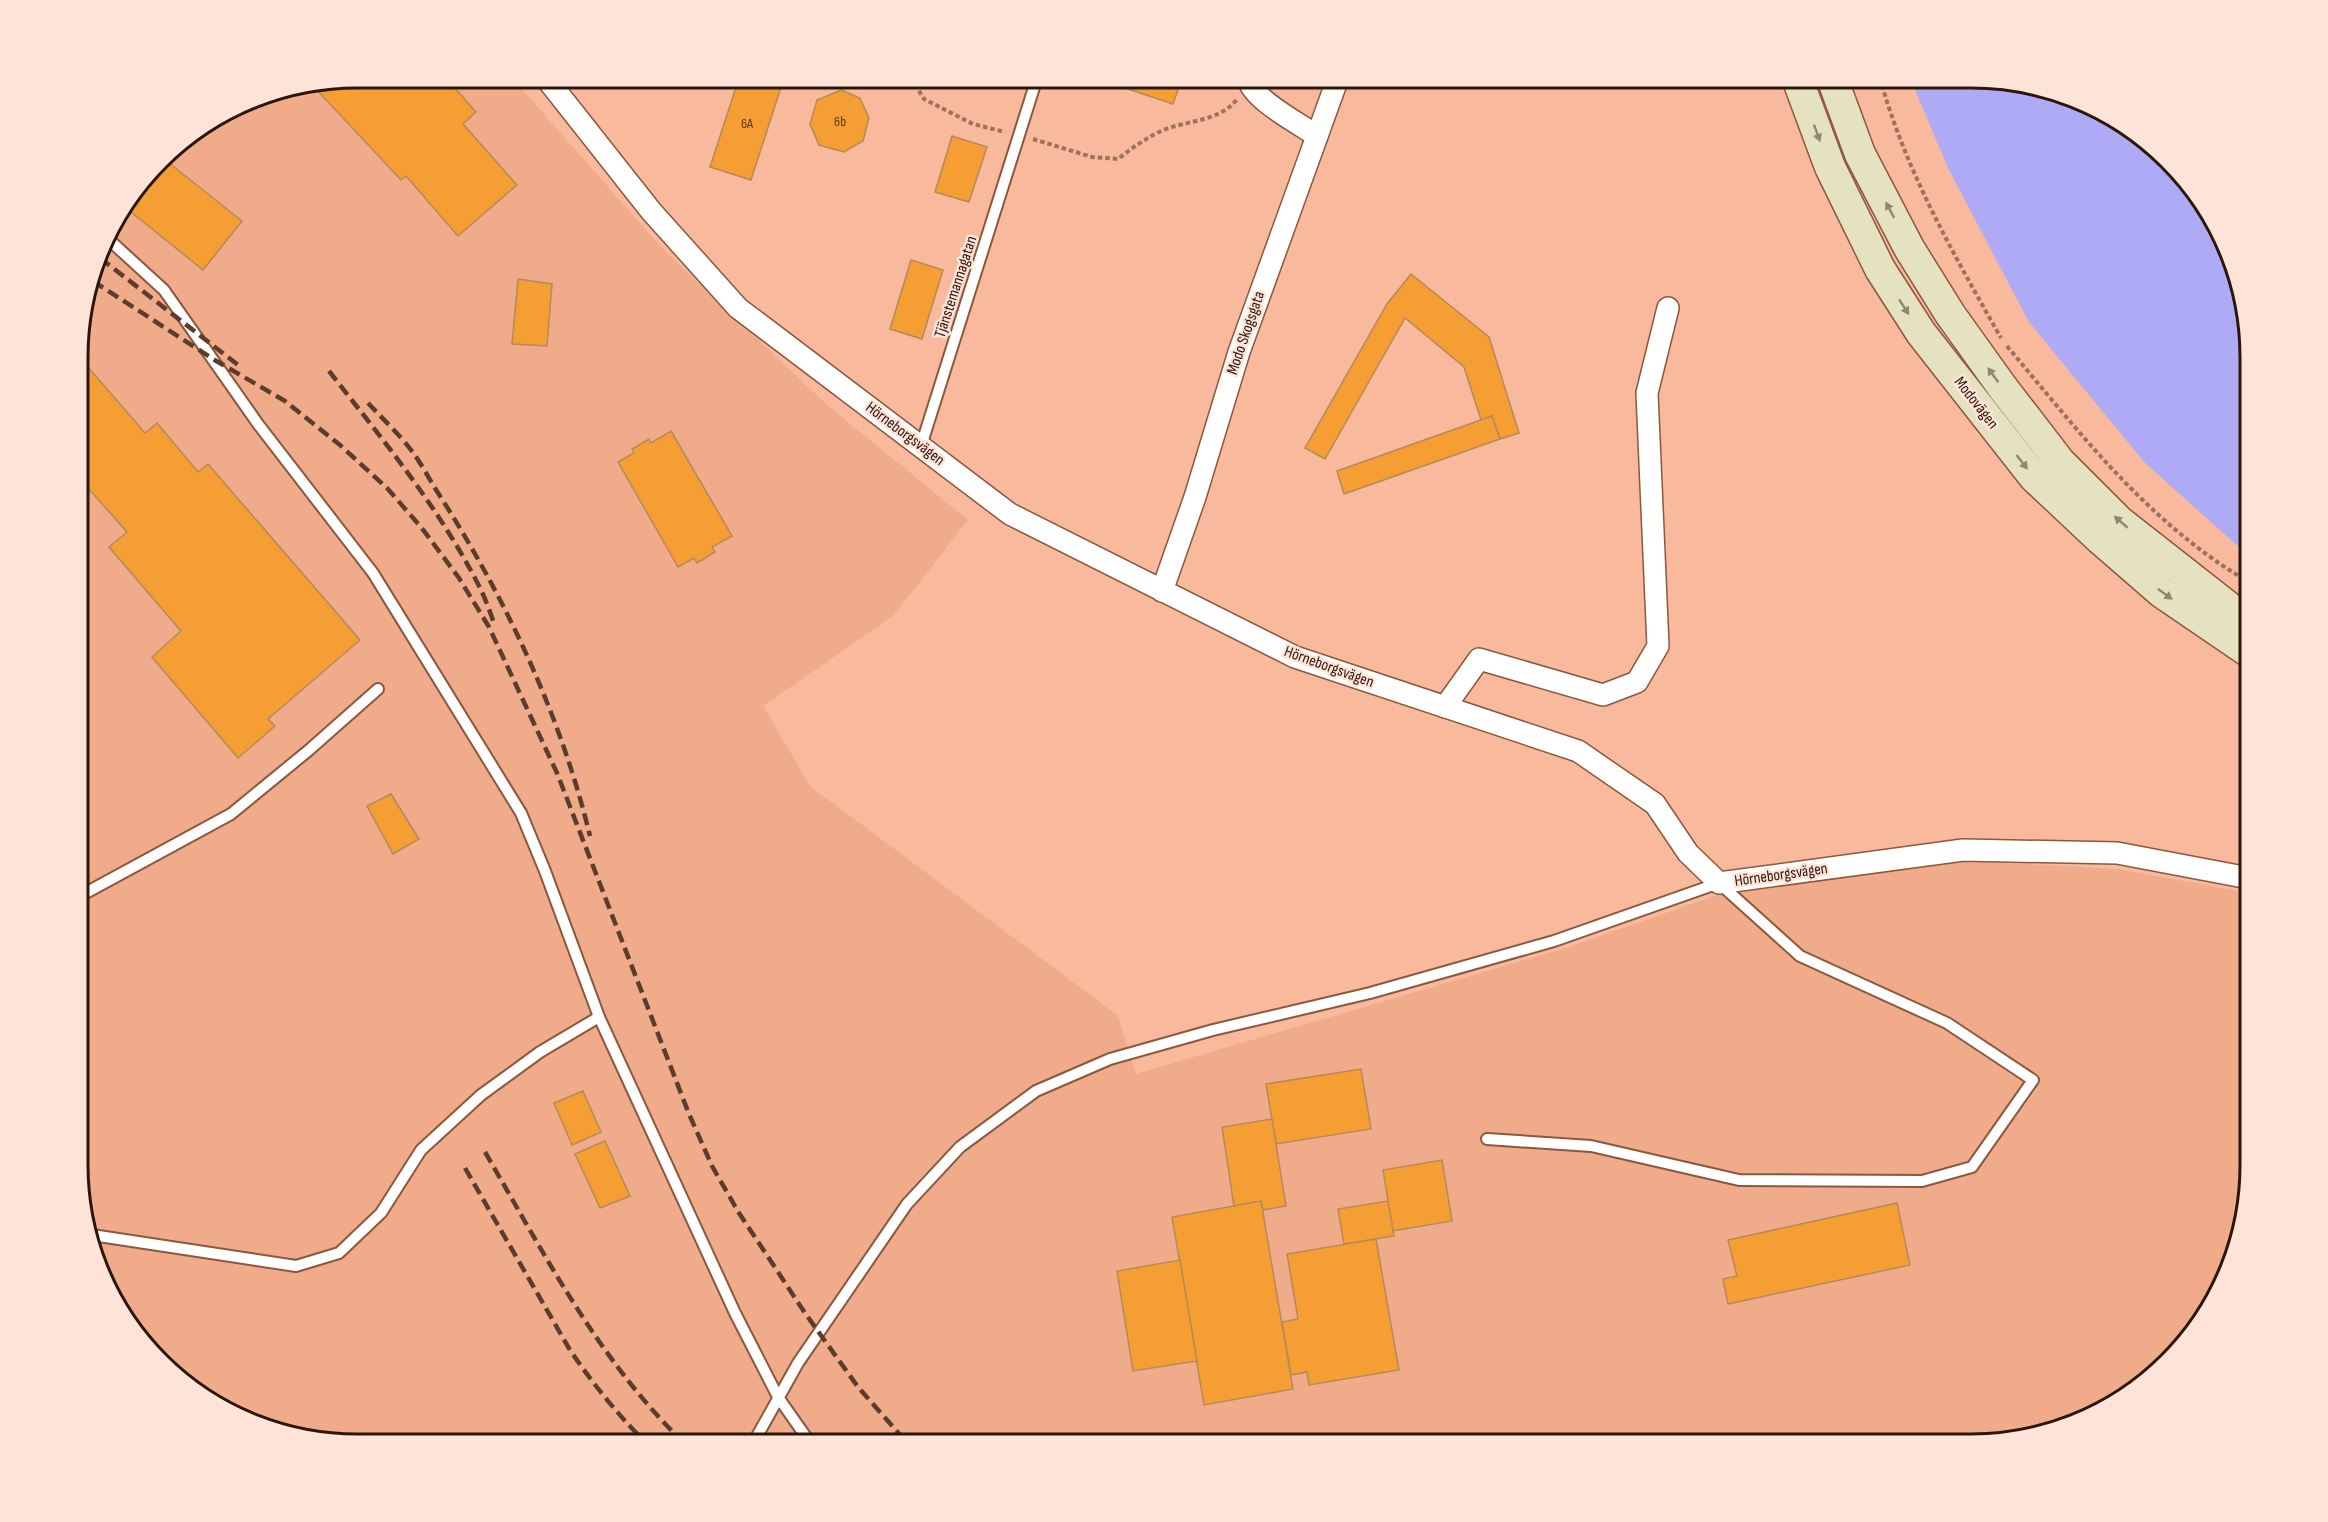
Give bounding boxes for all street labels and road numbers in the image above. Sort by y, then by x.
street label: Tjänstemannagatan [931,234,981,340]
street label: Modo Skogsgata [1223,289,1269,377]
street label: Modovägen [1950,373,2002,433]
street label: Hörneborgsvägen [862,398,948,470]
street label: Hörneborgsvägen [1282,642,1376,692]
street label: Hörneborgsvägen [1733,859,1829,891]

